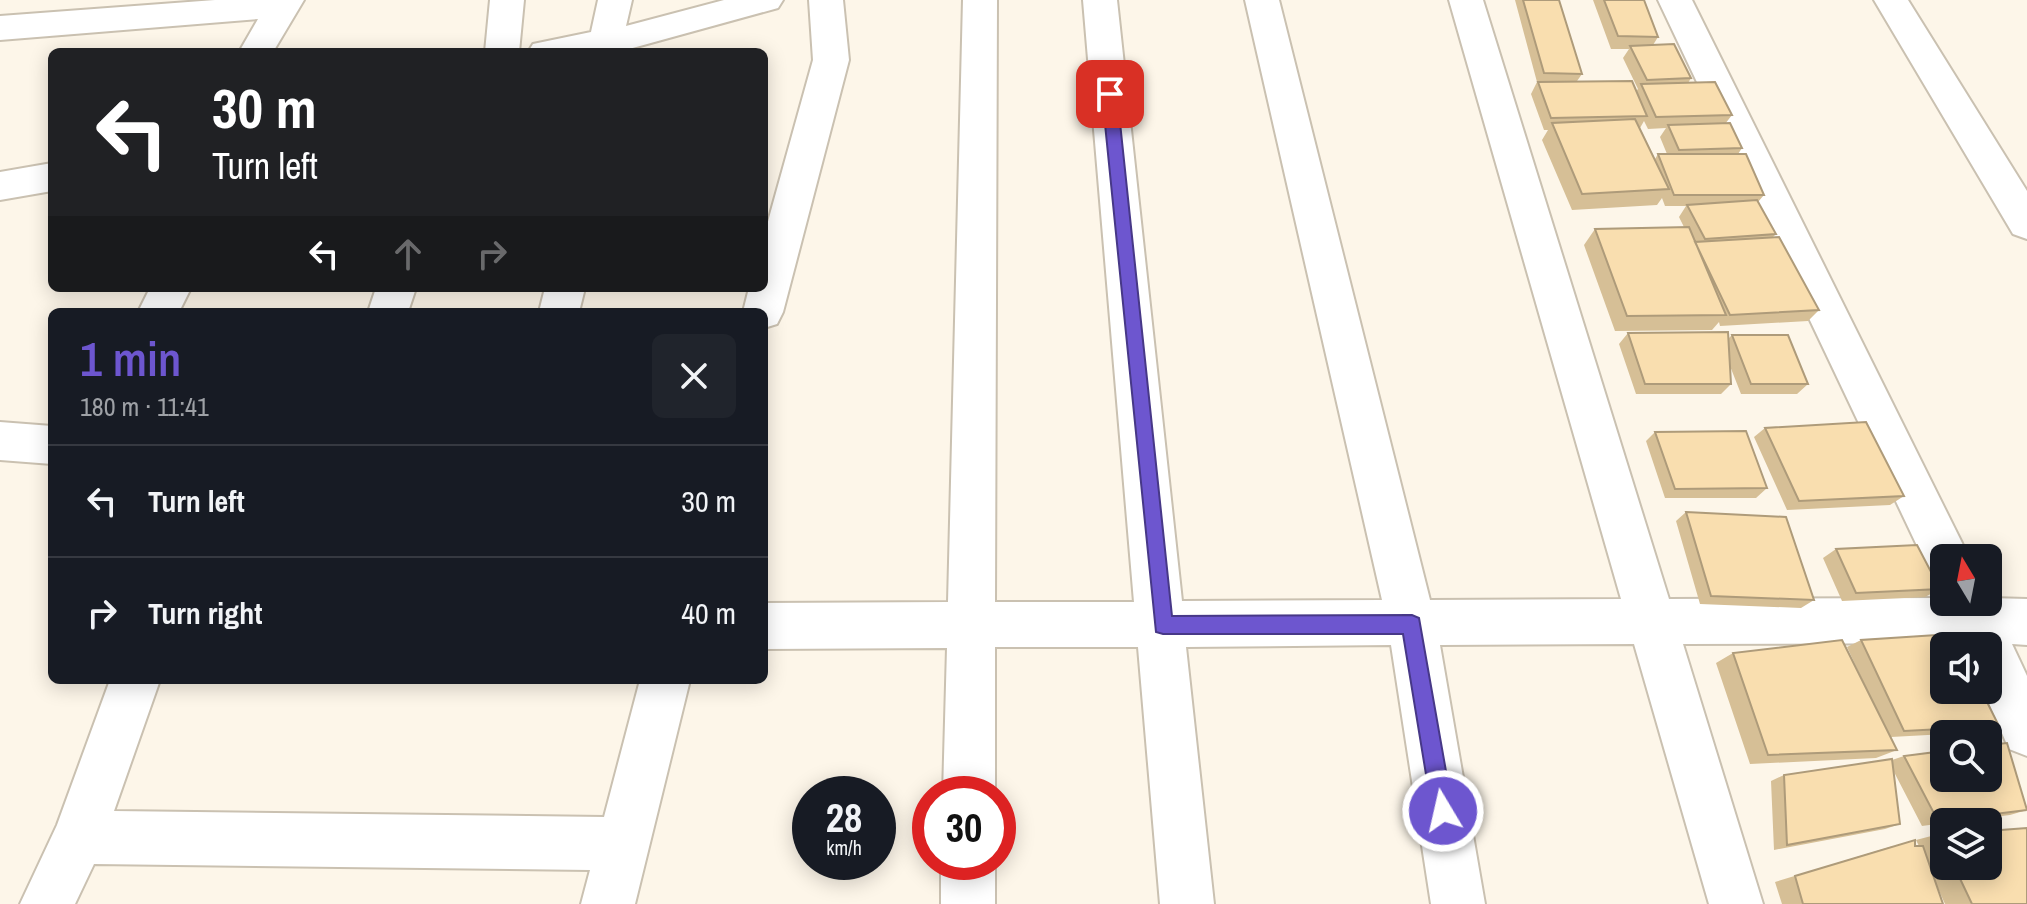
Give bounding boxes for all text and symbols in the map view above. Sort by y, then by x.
pin [1076,60,1144,128]
text: 30 m [212,70,317,145]
icon: arrive [1088,72,1132,116]
icon: left [80,80,184,184]
text: Turn left [212,142,318,190]
icon: left [302,232,346,276]
icon: ahead [386,232,430,276]
icon: right [470,232,514,276]
text: 1 min [80,326,181,391]
button: close [652,334,736,418]
text: 180 m · 11:41 [80,389,209,424]
icon: left [80,479,124,523]
text: Turn left [148,481,245,521]
text: 30 m [681,481,736,521]
north arrow [1930,544,2002,616]
map controls [1930,544,2002,880]
icon: right [80,591,124,635]
text: Turn right [148,593,262,633]
text: 40 m [681,593,736,633]
button: sound [1930,632,2002,704]
button: search [1930,720,2002,792]
position arrow [1401,769,1485,853]
speed limit sign: 30 [912,776,1016,880]
text: 28 [826,791,862,844]
button: layers [1930,808,2002,880]
text: km/h [826,834,862,861]

